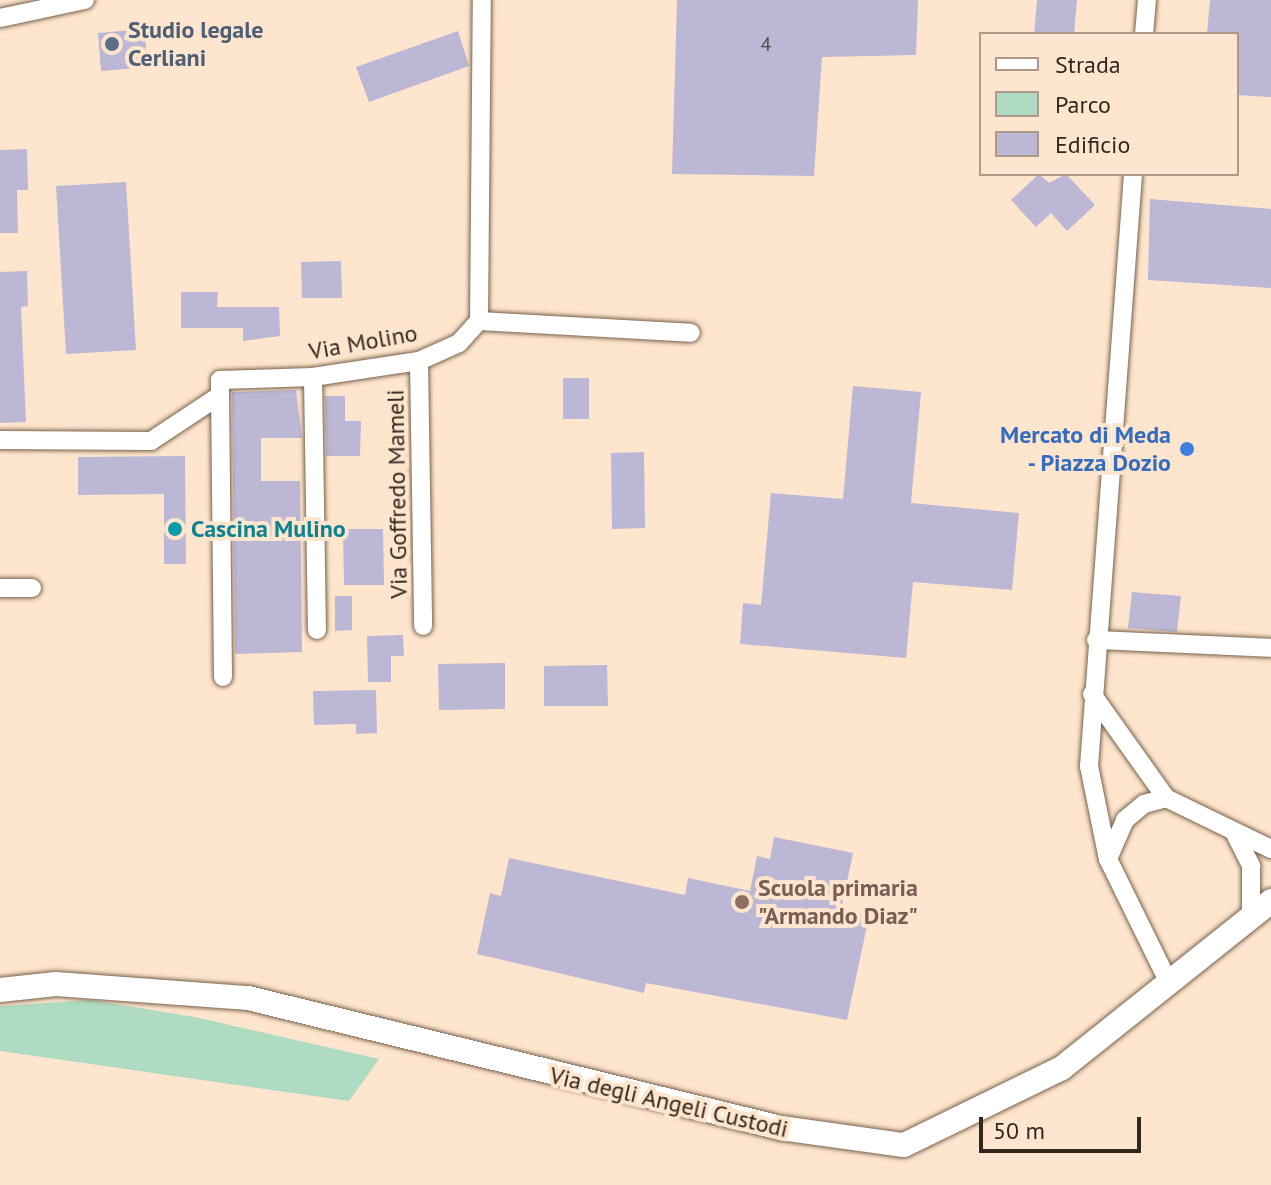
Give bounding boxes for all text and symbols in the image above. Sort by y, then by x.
place label: Studio legale Cerliani [128,16,264,72]
house number: 4 [761,32,771,56]
legend [979,32,1239,176]
marker: Studio legale Cerliani [103,35,121,53]
text: Strada [1055,49,1121,80]
text: Parco [1055,89,1111,120]
text: Edificio [1055,129,1130,160]
street label: Via Molino [307,318,419,366]
street label: Via Goffredo Mameli [381,389,413,599]
place label: Mercato di Meda - Piazza Dozio [1000,421,1171,477]
marker: Mercato di Meda - Piazza Dozio [1178,440,1196,458]
place label: Cascina Mulino [191,515,346,543]
marker: Cascina Mulino [166,520,184,538]
place label: Scuola primaria "Armando Diaz" [758,874,918,930]
marker: Scuola primaria "Armando Diaz" [733,893,751,911]
street label: Via degli Angeli Custodi [547,1060,791,1144]
scale bar [983,1101,1145,1151]
text: 50 m [993,1115,1045,1146]

